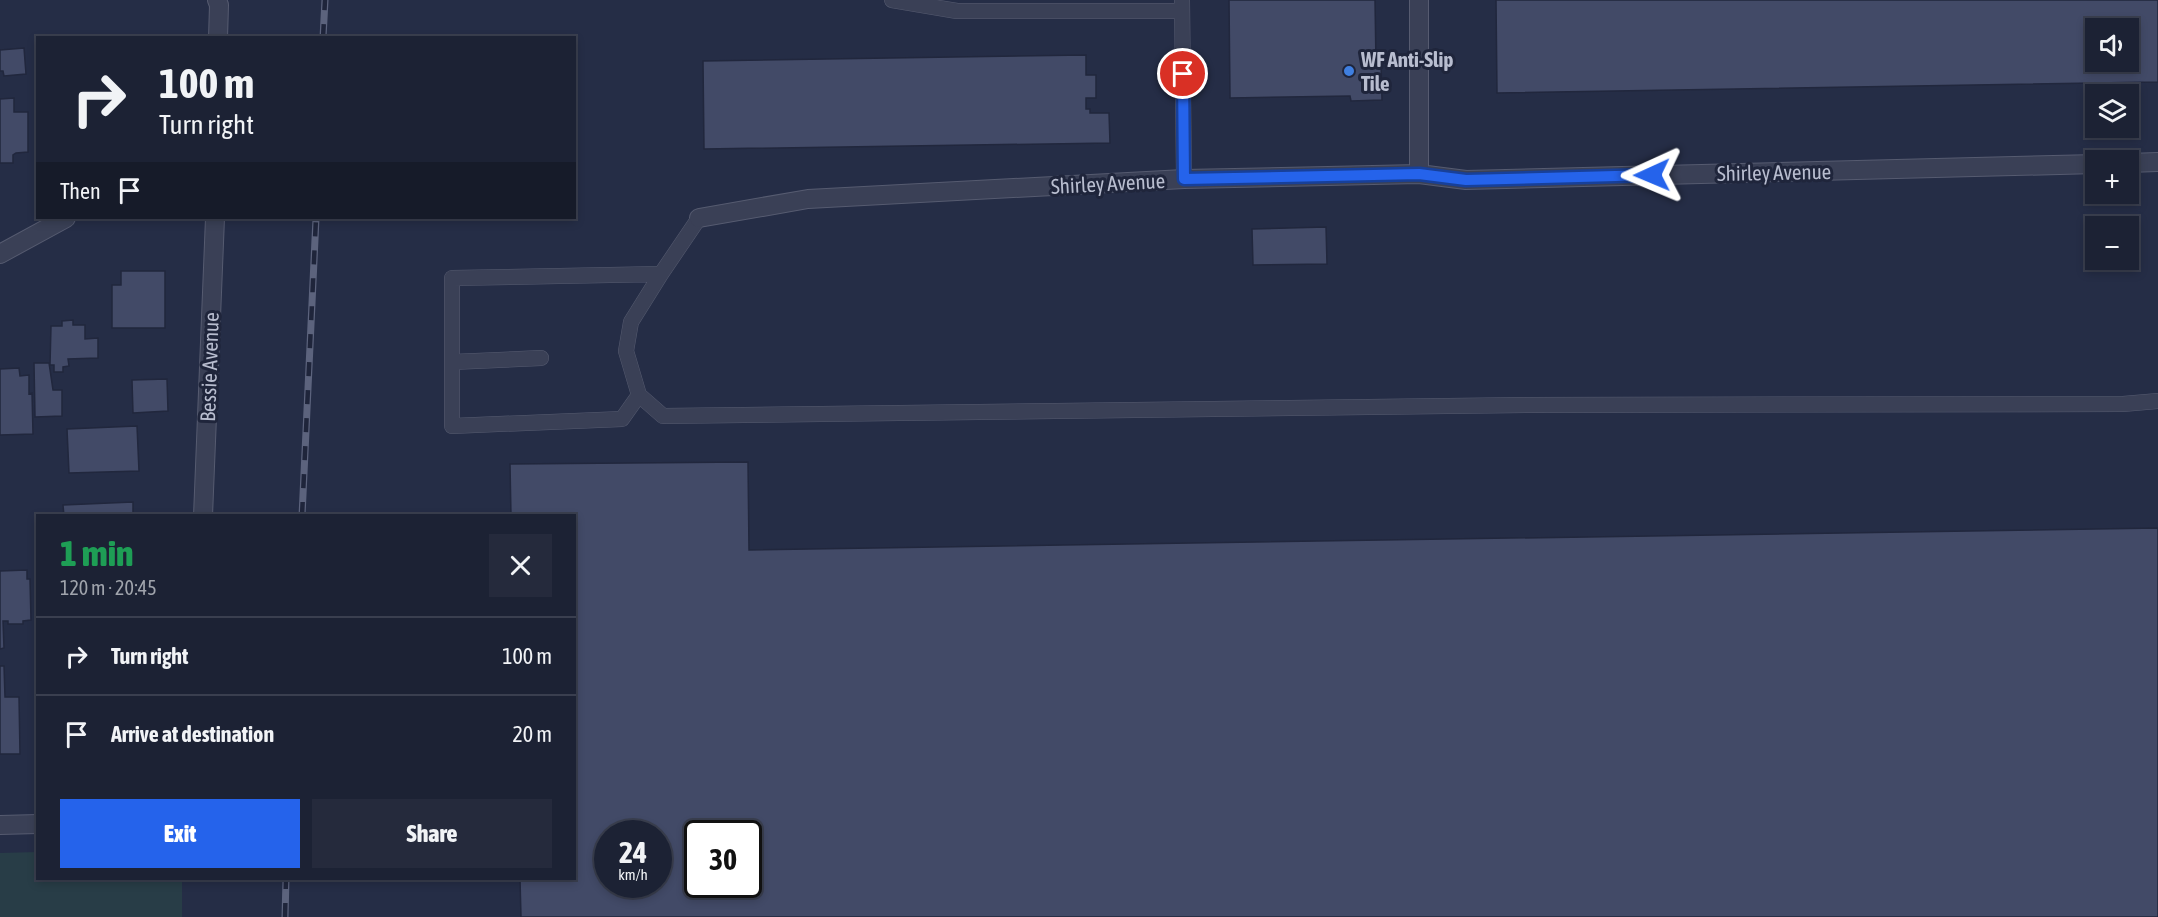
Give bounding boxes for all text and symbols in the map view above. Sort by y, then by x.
map controls [2085,18,2139,270]
button: sound [2085,18,2139,72]
place label: WF Anti-Slip Tile [1360,47,1453,95]
pin [1157,48,1208,99]
icon: arrive [1166,57,1199,90]
text: 100 m [159,59,254,107]
icon: right [60,60,138,138]
marker: WF Anti-Slip Tile [1342,64,1356,78]
button: layers [2085,84,2139,138]
text: Turn right [159,109,254,140]
position arrow [1620,143,1684,207]
button: + [2085,150,2139,204]
street label: Shirley Avenue [1717,159,1831,185]
street label: Shirley Avenue [1050,168,1166,198]
icon: arrive [113,174,146,207]
text: Then [60,178,101,204]
button: − [2085,216,2139,270]
street label: Bessie Avenue [195,312,223,422]
text: 1 min [60,532,134,574]
button: close [489,534,552,597]
text: 120 m · 20:45 [60,576,157,599]
icon: right [60,640,93,673]
text: Turn right [111,643,188,669]
text: 100 m [502,643,552,669]
icon: arrive [60,718,93,751]
text: Arrive at destination [111,721,274,747]
text: 20 m [512,721,552,747]
button: Exit [60,799,300,868]
button: Share [312,799,552,868]
speed limit sign: 30 [684,820,762,898]
text: 24 [619,835,647,869]
text: km/h [618,866,648,883]

